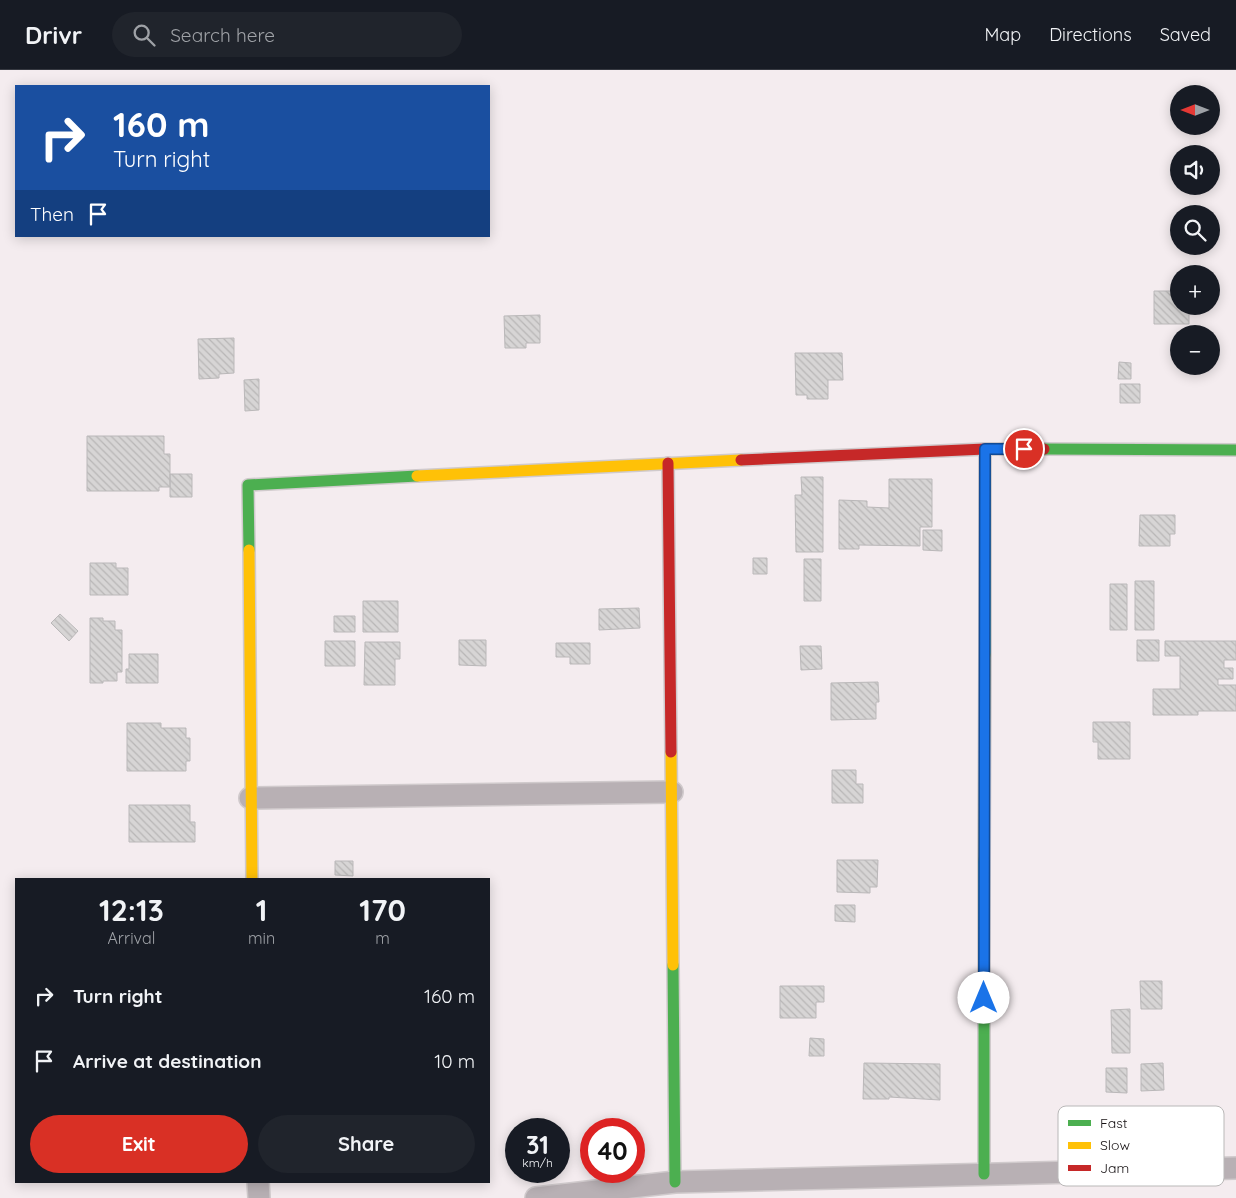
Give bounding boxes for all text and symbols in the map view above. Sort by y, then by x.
search box [112,12,462,57]
text: Drivr [25,20,82,50]
icon: search [130,21,158,49]
text: Search here [170,23,275,47]
text: Map [984,23,1021,46]
text: Directions [1049,23,1132,46]
text: Saved [1160,23,1211,46]
north arrow [1170,85,1220,135]
map controls [1170,85,1220,375]
text: 160 m [113,102,210,146]
icon: right [30,105,95,170]
text: Turn right [113,145,210,173]
button: sound [1170,145,1220,195]
icon: arrive [84,200,112,228]
text: Then [30,202,74,226]
button: search [1170,205,1220,255]
button: + [1170,265,1220,315]
button: − [1170,325,1220,375]
pin [1003,428,1045,470]
icon: arrive [1010,435,1038,463]
text: 12:13 [99,891,164,929]
text: 1 [256,891,267,929]
text: 170 [359,891,406,929]
text: Arrival [108,928,155,948]
text: min [248,928,275,948]
text: m [375,928,390,948]
position arrow [957,971,1009,1023]
icon: right [30,982,58,1010]
text: Turn right [73,984,162,1008]
text: 160 m [424,984,475,1008]
icon: arrive [30,1047,58,1075]
text: Arrive at destination [73,1049,262,1073]
text: 10 m [434,1049,475,1073]
legend [1058,1106,1224,1186]
text: Fast [1100,1114,1128,1132]
button: Exit [30,1115,248,1173]
button: Share [258,1115,475,1173]
speed limit sign: 40 [580,1118,645,1183]
text: 31 [526,1129,549,1160]
text: Slow [1100,1136,1130,1154]
text: km/h [522,1155,553,1170]
text: Jam [1100,1159,1129,1177]

